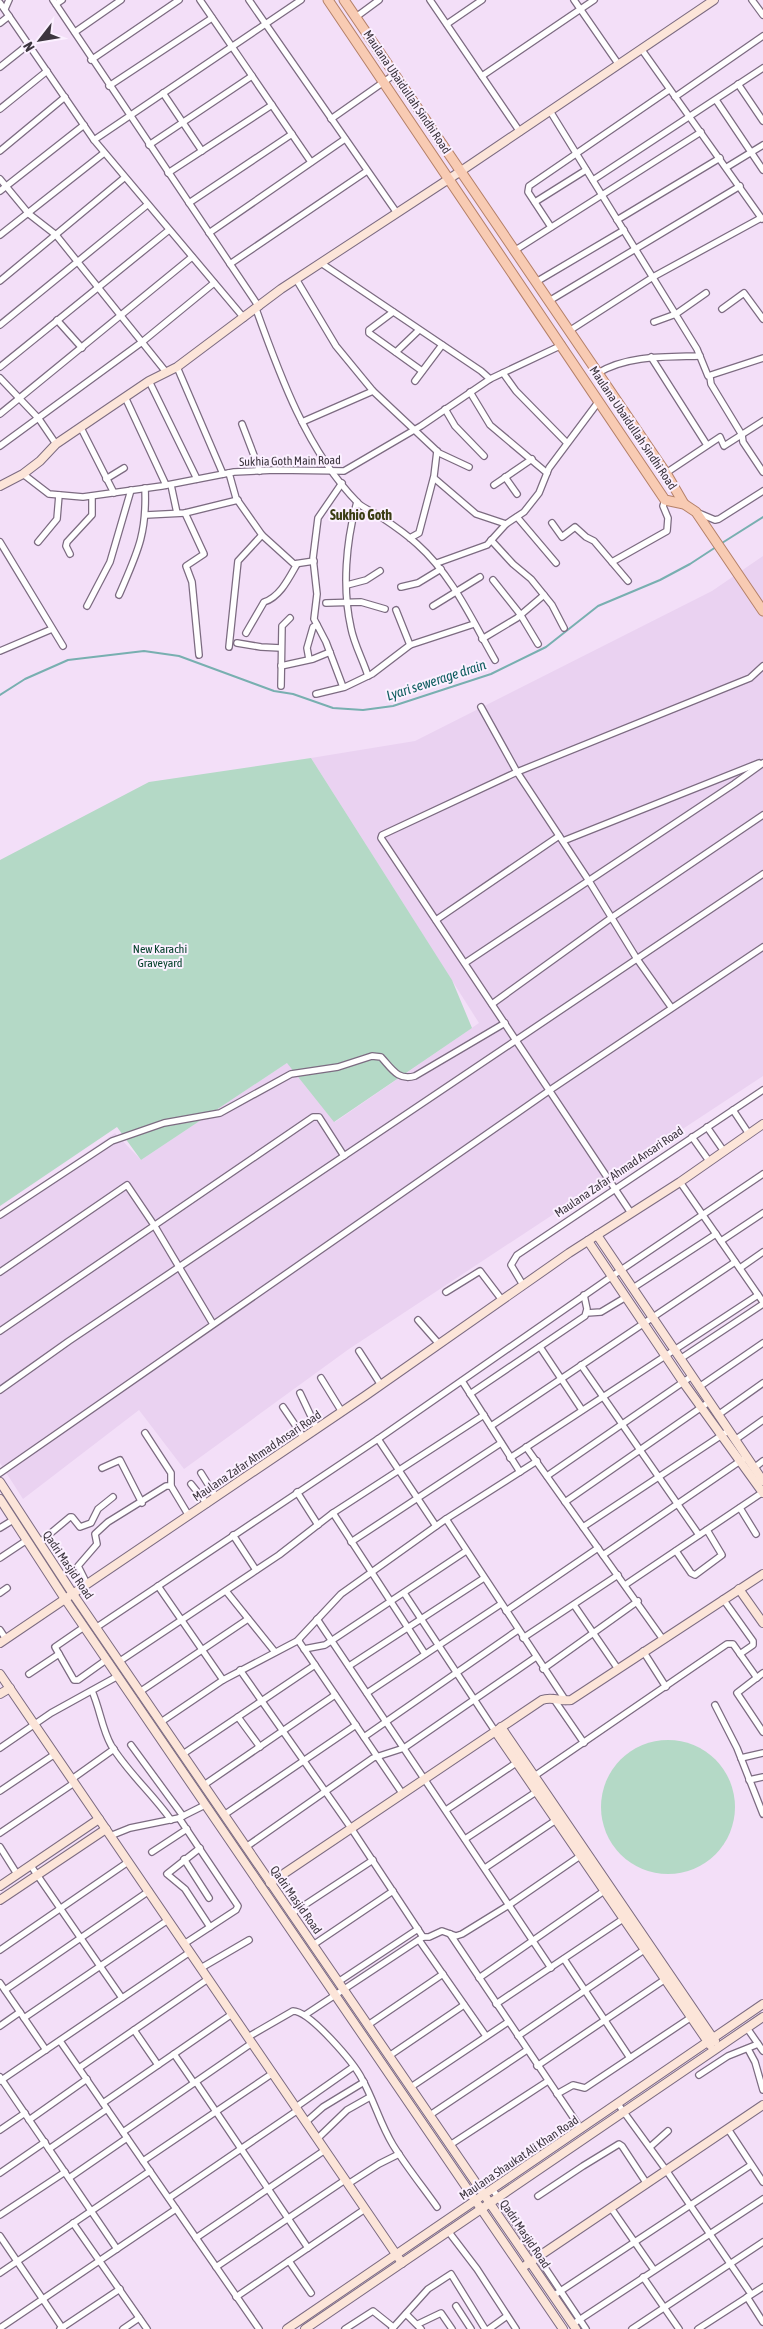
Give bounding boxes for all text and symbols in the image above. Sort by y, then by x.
north arrow [15,15,65,65]
street label: Maulana Ubaidullah Sindhi Road [360,28,454,156]
text: N [20,39,38,54]
street label: Maulana Ubaidullah Sindhi Road [586,364,680,492]
street label: Sukhia Goth Main Road [239,453,341,469]
district label: Sukhio Goth [330,507,392,523]
water label: Lyari sewerage drain [384,656,488,704]
park label: New Karachi Graveyard [133,942,187,970]
street label: Maulana Zafar Ahmad Ansari Road [552,1124,686,1220]
street label: Maulana Zafar Ahmad Ansari Road [190,1408,324,1504]
street label: Qadri Masjid Road [40,1528,96,1602]
street label: Qadri Masjid Road [267,1863,325,1937]
street label: Maulana Shaukat Ali Khan Road [457,2113,581,2203]
street label: Qadri Masjid Road [497,2197,553,2271]

